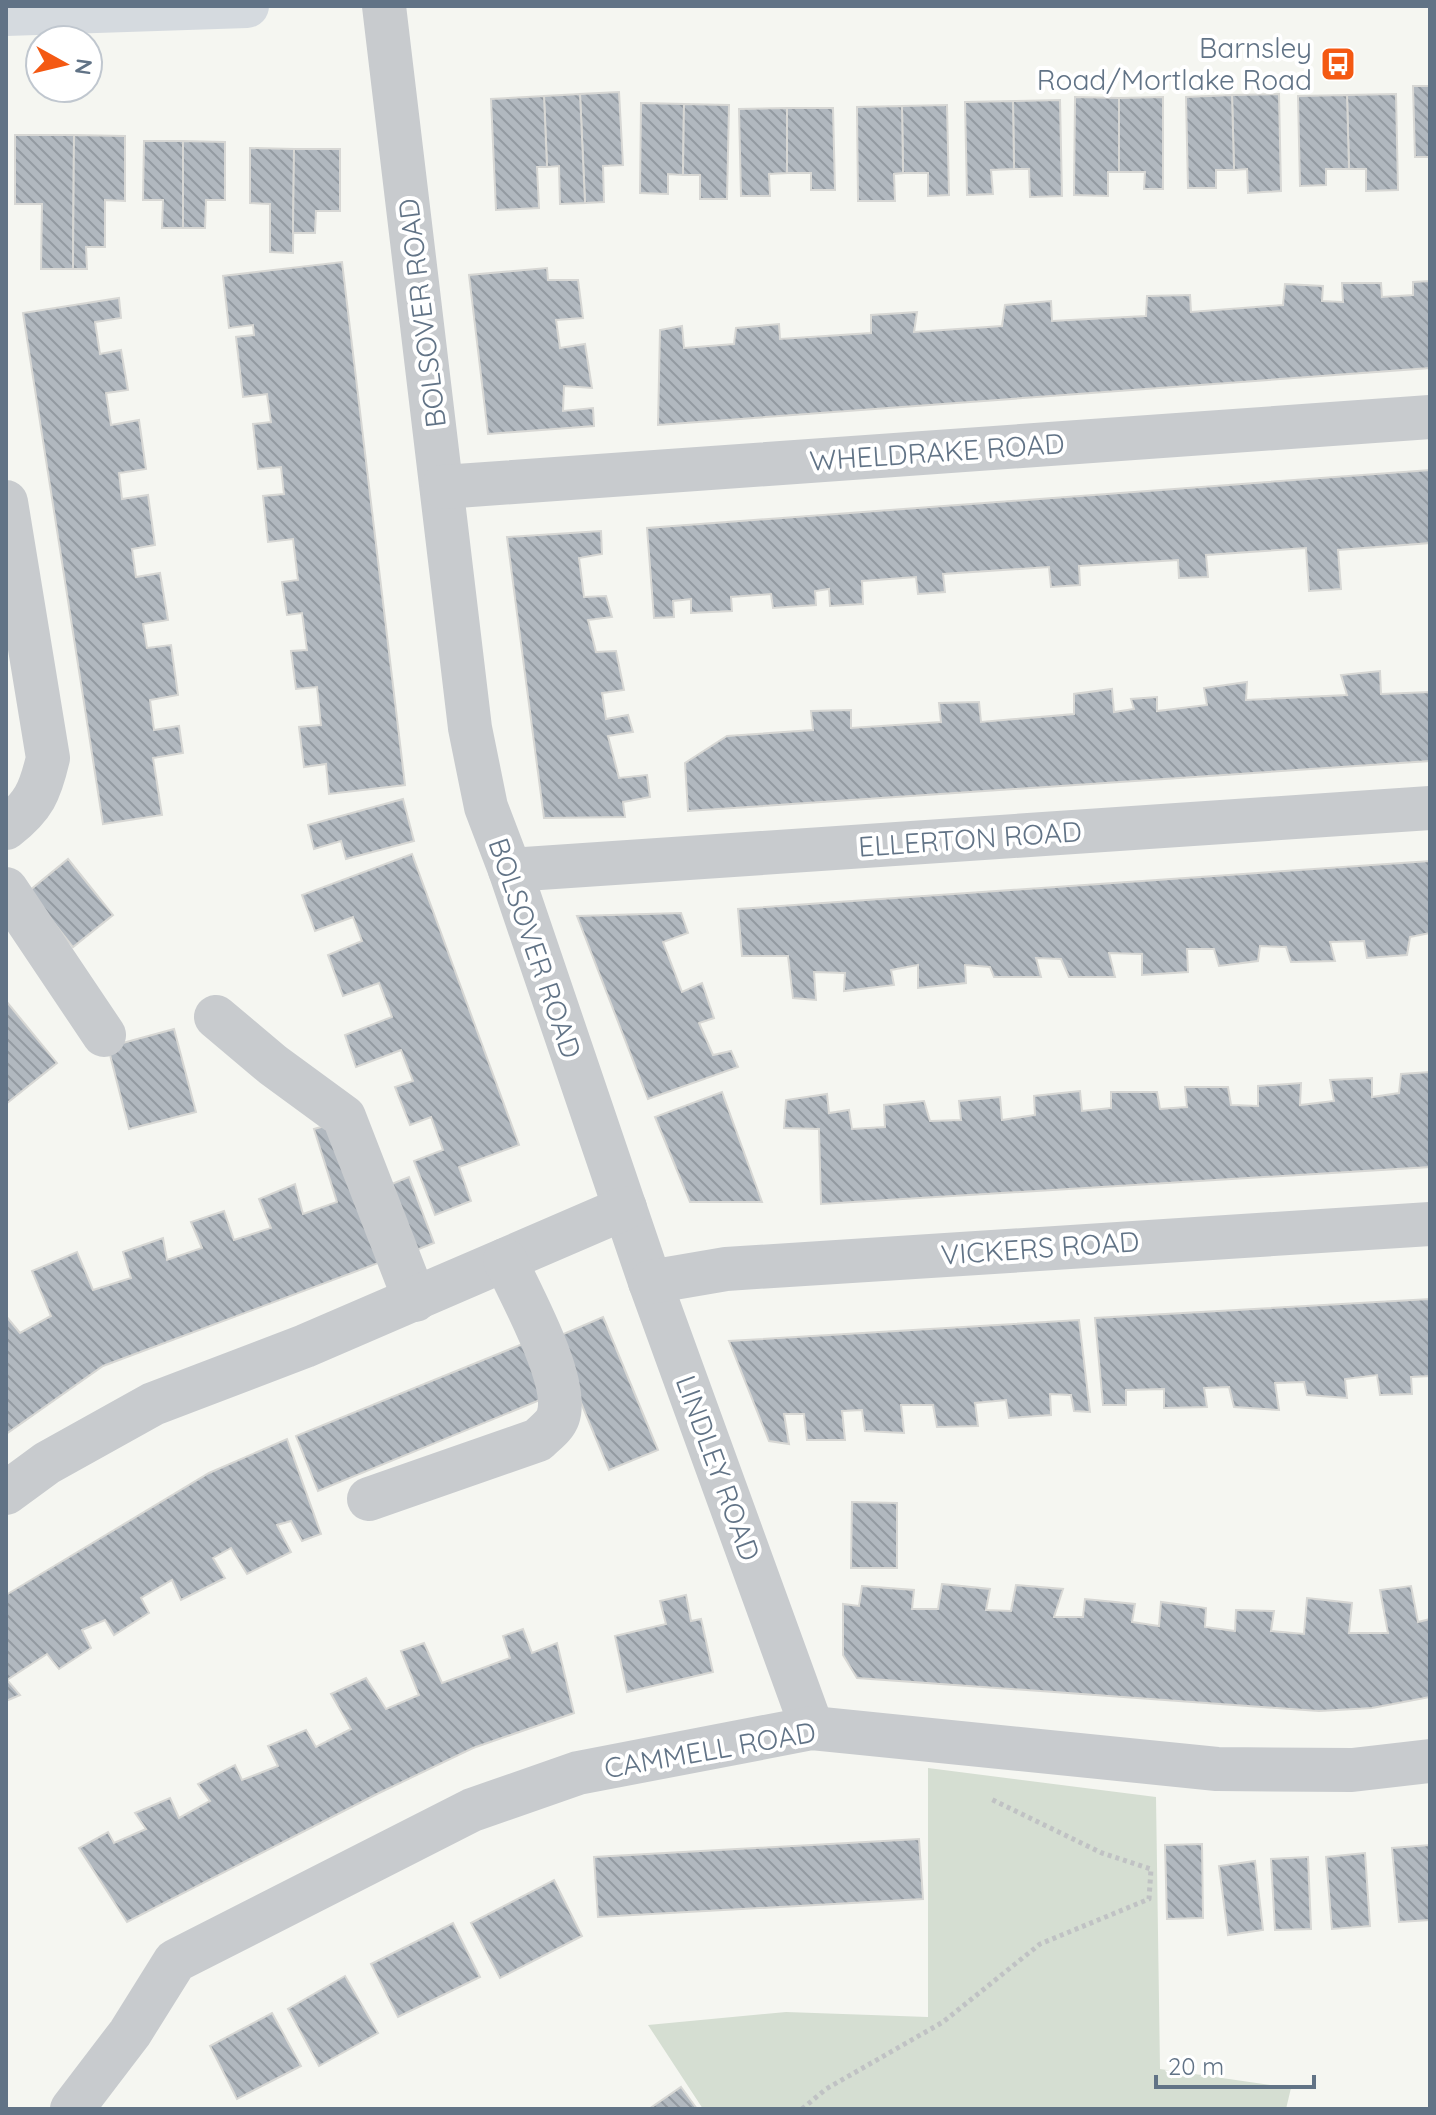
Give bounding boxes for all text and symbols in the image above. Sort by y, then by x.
north arrow [24,24,104,104]
place label: Barnsley Road/Mortlake Road [1037,30,1312,97]
bus stop icon: Barnsley Road/Mortlake Road [1319,45,1357,83]
text: N [69,57,99,77]
street label: BOLSOVER ROAD [390,197,453,430]
street label: WHELDRAKE ROAD [808,425,1066,478]
street label: ELLERTON ROAD [857,813,1083,864]
street label: BOLSOVER ROAD [481,833,590,1062]
street label: VICKERS ROAD [940,1223,1140,1272]
street label: LINDLEY ROAD [669,1370,768,1565]
street label: CAMMELL ROAD [601,1714,818,1785]
scale bar [1156,2039,1314,2089]
text: 20 m [1168,2051,1224,2081]

